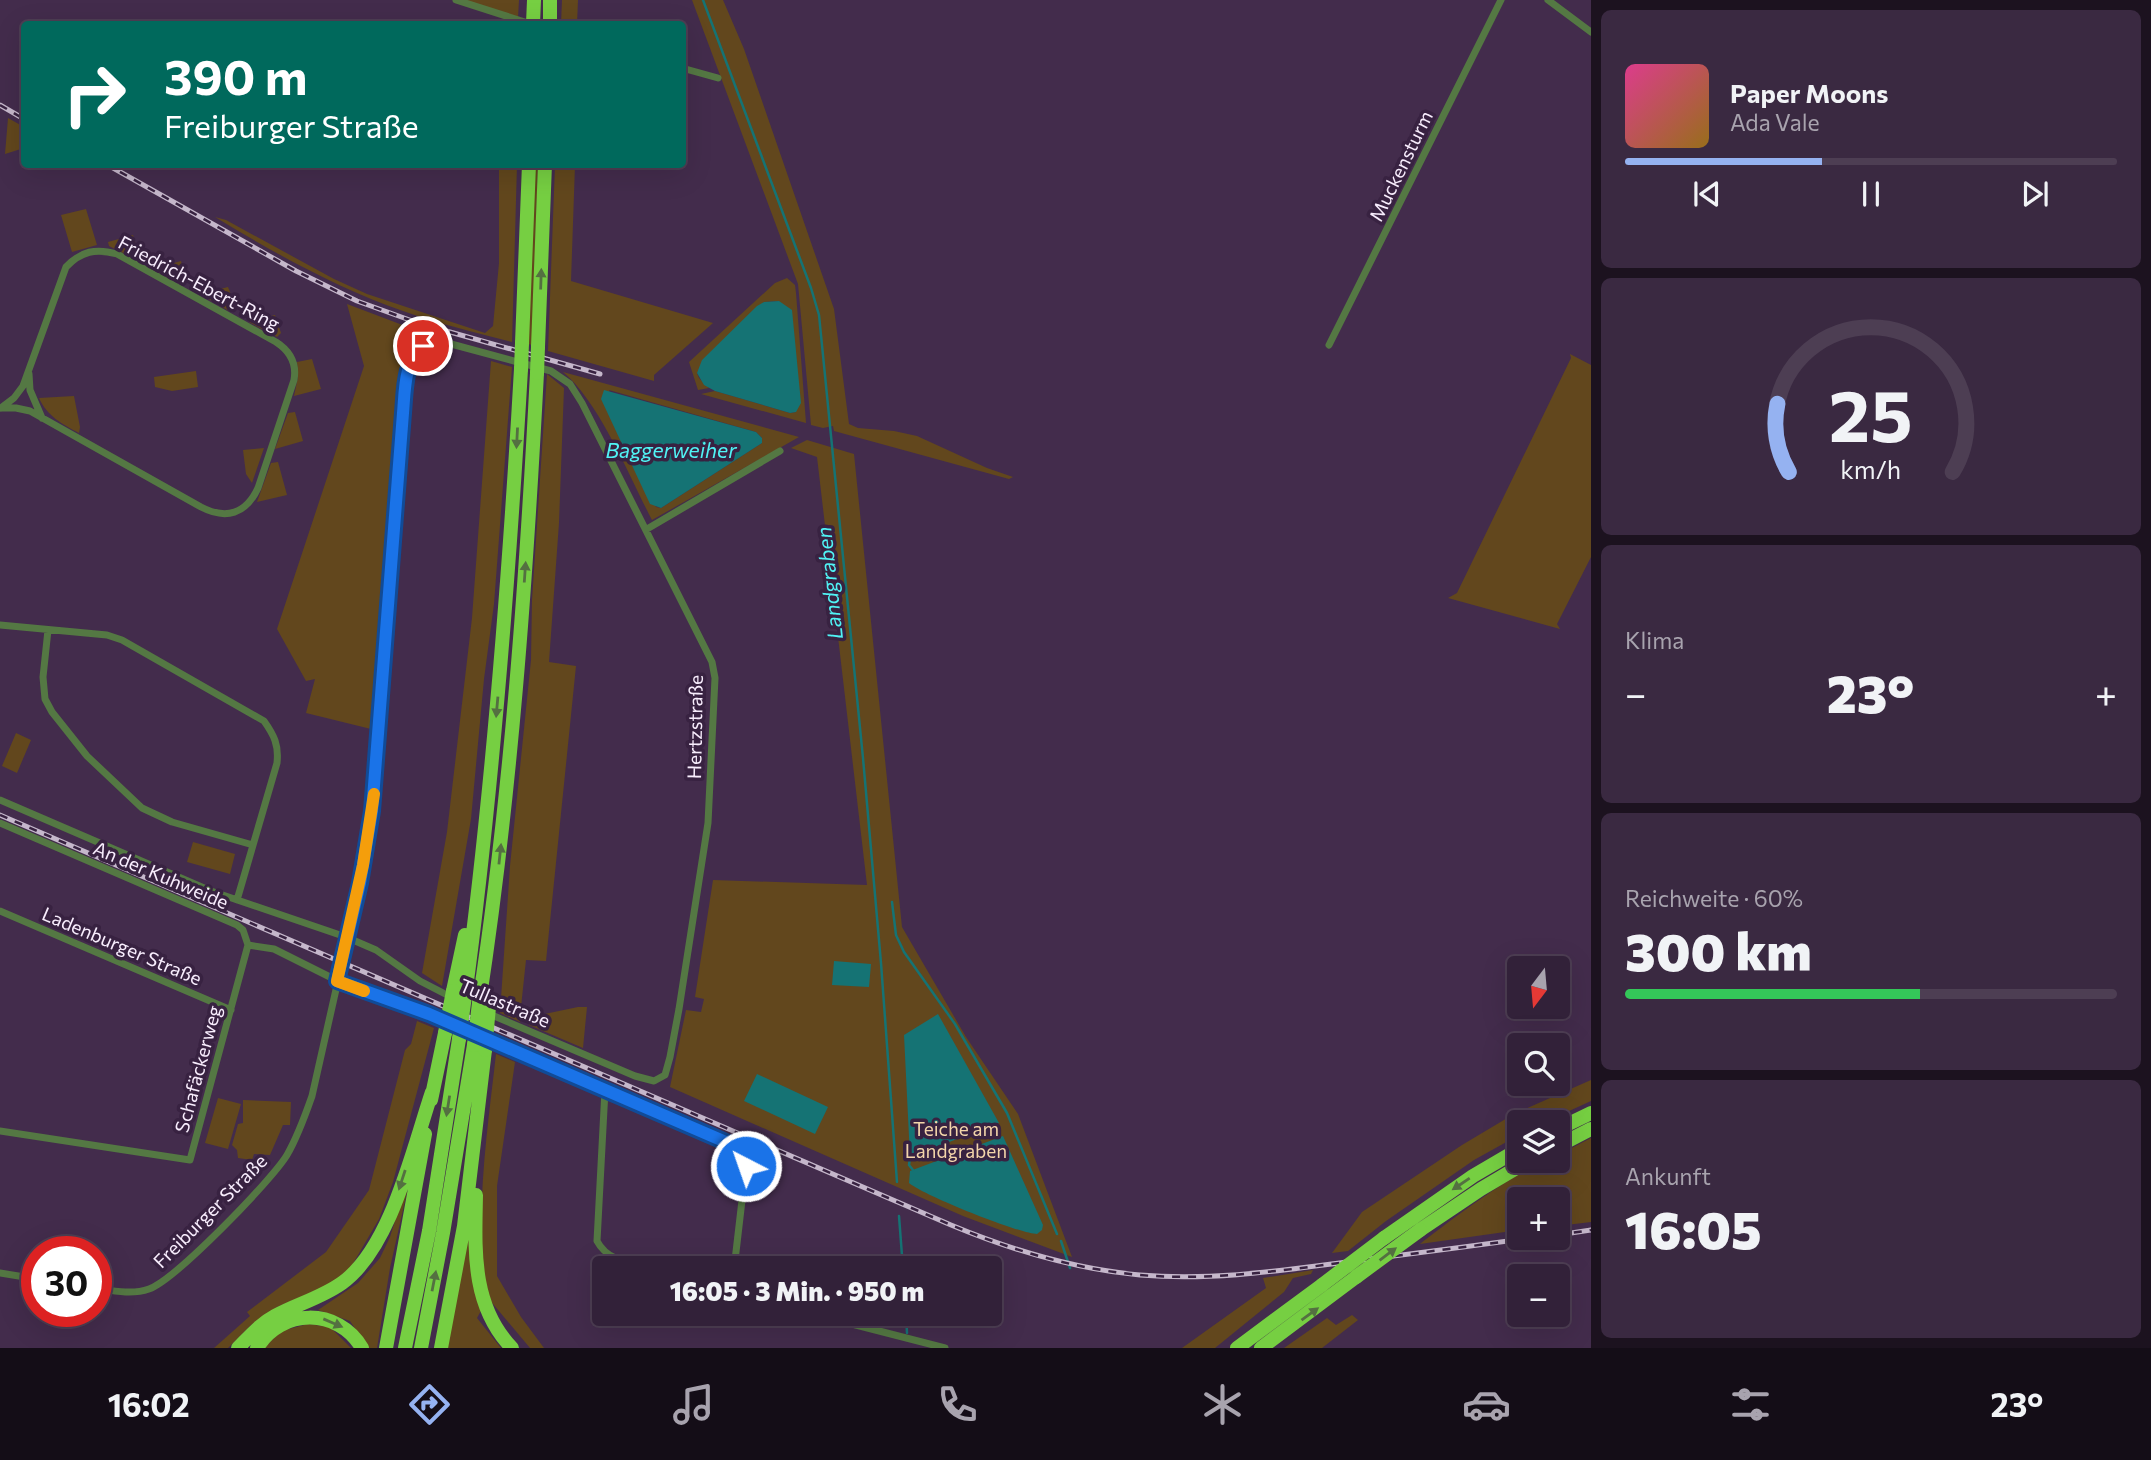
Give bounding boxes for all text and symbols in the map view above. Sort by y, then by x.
text: 390 m [164,45,307,105]
icon: right [49,49,140,140]
text: Paper Moons [1730,77,1888,108]
text: Freiburger Straße [164,105,419,145]
street label: Muckensturm [1364,107,1437,225]
text: Ada Vale [1730,108,1820,136]
icon: previous [1688,175,1726,213]
icon: pause [1852,175,1890,213]
icon: next [2016,175,2054,213]
street label: Friedrich-Ebert-Ring [115,230,284,335]
one-way arrow [535,267,546,289]
pin [393,316,453,376]
icon: arrive [404,327,442,365]
text: 25 [1829,369,1913,458]
one-way arrow [512,427,523,449]
water label: Baggerweiher [605,437,737,462]
text: km/h [1841,454,1901,484]
water label: Landgraben [810,526,847,641]
one-way arrow [520,561,531,583]
text: Klima [1625,626,1684,654]
text: 23° [1827,660,1914,724]
text: − [1625,669,1647,716]
text: + [2095,669,2117,716]
street label: Hertzstraße [682,675,707,779]
one-way arrow [491,696,502,718]
street label: An der Kuhweide [90,836,232,913]
one-way arrow [494,843,505,865]
text: Reichweite · 60% [1625,884,1803,912]
street label: Ladenburger Straße [39,902,205,990]
text: 300 km [1625,918,1812,982]
north arrow [1507,956,1570,1018]
map controls [1507,956,1570,1327]
street label: Tullastraße [456,973,554,1032]
street label: Schafäckerweg [170,1003,226,1135]
button: search [1507,1033,1570,1096]
one-way arrow [442,1095,453,1117]
button: layers [1507,1110,1570,1173]
park label: Teiche am Landgraben [905,1117,1007,1162]
position arrow [709,1129,783,1203]
street label: Freiburger Straße [148,1149,271,1272]
text: Ankunft [1625,1162,1711,1190]
one-way arrow [397,1169,407,1190]
one-way arrow [1451,1177,1470,1190]
button: + [1507,1187,1570,1250]
text: 16:05 [1625,1196,1762,1260]
speed limit sign: 30 [21,1236,112,1327]
one-way arrow [1379,1247,1397,1261]
button: − [1507,1264,1570,1327]
one-way arrow [429,1270,440,1292]
text: 16:05 · 3 Min. · 950 m [670,1275,924,1306]
one-way arrow [1300,1306,1318,1321]
one-way arrow [323,1317,343,1329]
icon: directions [405,1380,454,1429]
icon: music [669,1380,718,1429]
icon: phone [933,1380,982,1429]
icon: climate [1198,1380,1247,1429]
icon: car [1462,1380,1511,1429]
icon: filters [1726,1380,1775,1429]
text: 16:02 [108,1384,190,1424]
text: 23° [1990,1384,2043,1424]

